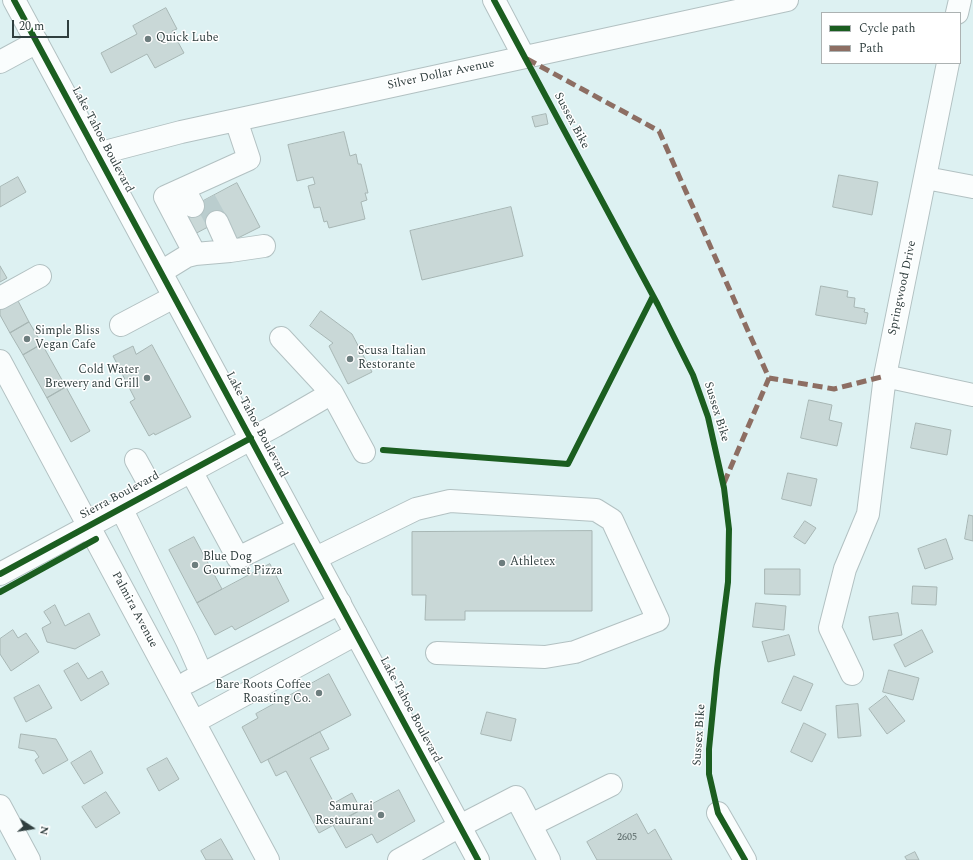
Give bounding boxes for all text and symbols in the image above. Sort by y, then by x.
scale bar [14,12,71,38]
legend [821,12,961,64]
text: 20 m [19,17,44,36]
text: Cycle path [859,19,916,38]
place label: Quick Lube [156,32,219,46]
marker: Quick Lube [143,34,153,44]
text: Path [859,39,884,58]
street label: Silver Dollar Avenue [386,57,496,93]
street label: Lake Tahoe Boulevard [68,84,136,196]
street label: Sussex Bike [550,90,592,152]
street label: Springwood Drive [886,239,920,337]
place label: Simple Bliss Vegan Cafe [35,325,100,353]
marker: Simple Bliss Vegan Cafe [22,334,32,344]
place label: Scusa Italian Restorante [358,345,426,373]
marker: Scusa Italian Restorante [345,354,355,364]
place label: Cold Water Brewery and Grill [45,364,139,392]
street label: Lake Tahoe Boulevard [222,369,290,481]
marker: Cold Water Brewery and Grill [142,373,152,383]
street label: Sussex Bike [700,380,732,444]
street label: Sierra Boulevard [78,469,162,523]
place label: Blue Dog Gourmet Pizza [203,551,282,579]
place label: Athletex [510,556,555,570]
marker: Athletex [497,558,507,568]
marker: Blue Dog Gourmet Pizza [190,560,200,570]
street label: Palmira Avenue [108,569,160,651]
street label: Lake Tahoe Boulevard [376,654,444,766]
place label: Bare Roots Coffee Roasting Co. [215,679,311,707]
marker: Bare Roots Coffee Roasting Co. [314,688,324,698]
street label: Sussex Bike [691,704,709,766]
place label: Samurai Restaurant [315,801,373,829]
north arrow [12,808,52,848]
marker: Samurai Restaurant [376,810,386,820]
text: N [35,824,53,837]
house number: 2605 [617,832,637,844]

